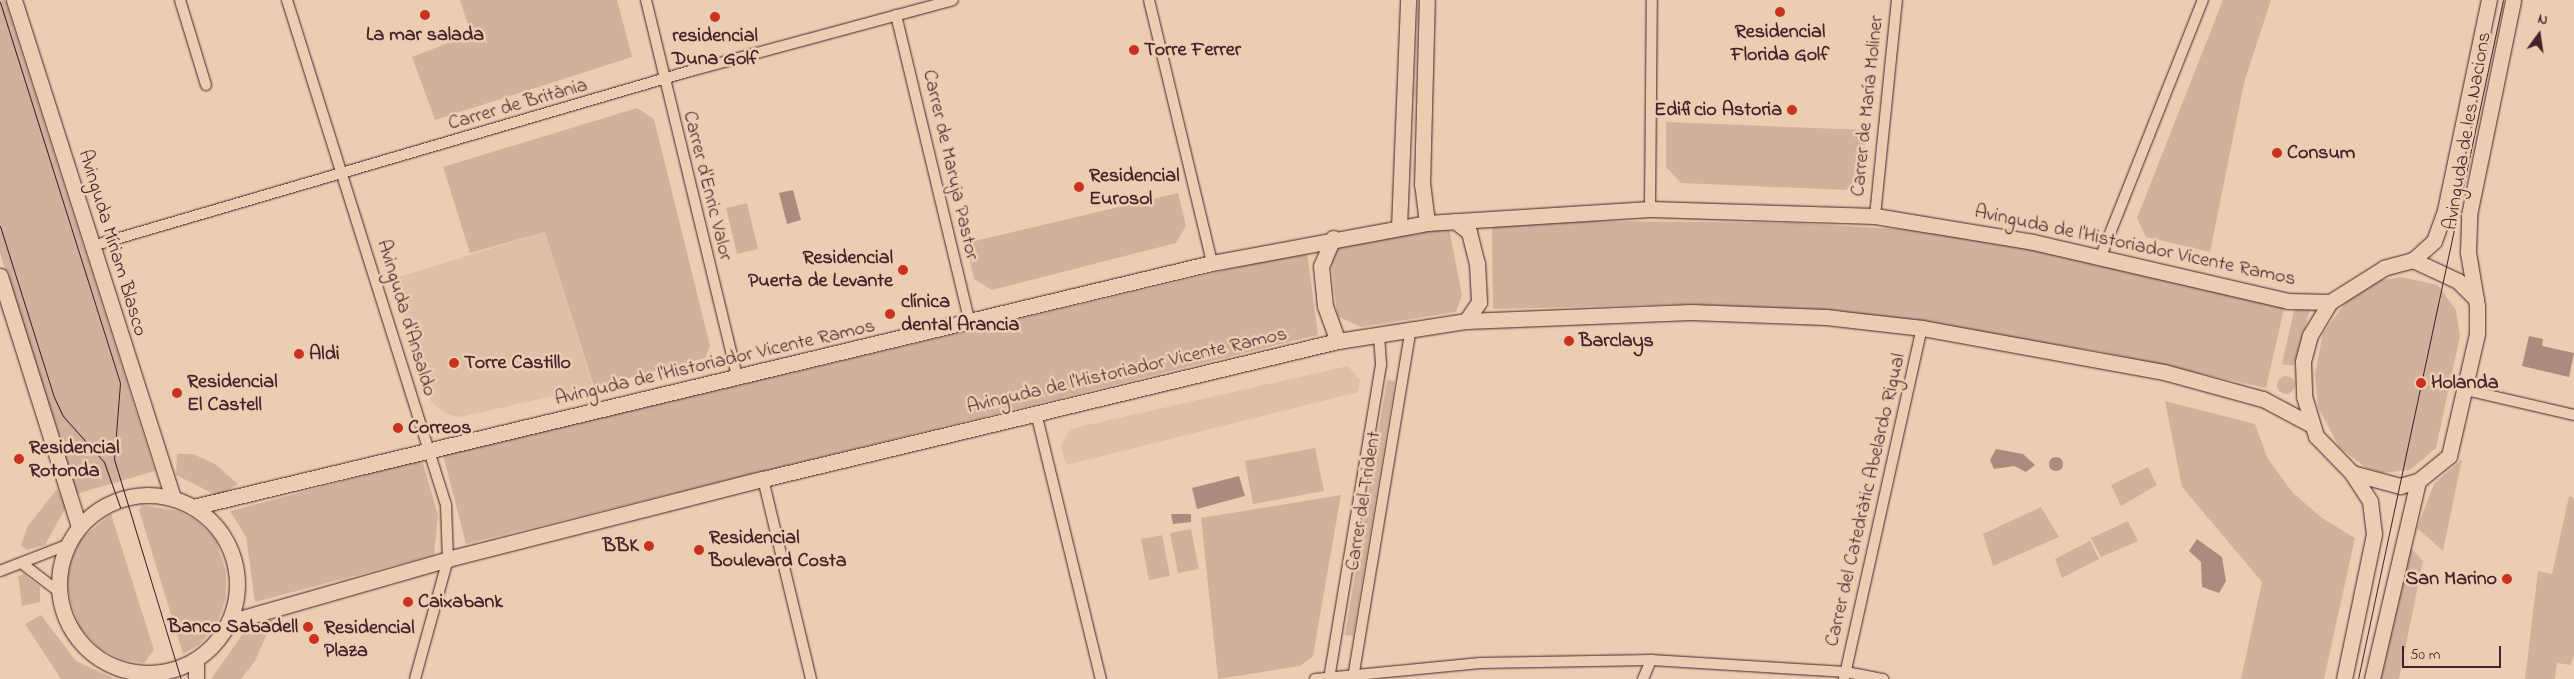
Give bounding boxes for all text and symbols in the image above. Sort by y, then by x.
marker: Residencial Florida Golf [1774,6,1786,18]
marker: La mar salada [419,9,431,21]
text: N [2536,9,2550,31]
north arrow [2514,10,2564,60]
marker: residencial Duna Golf [709,11,721,23]
street label: Carrer de María Moliner [1847,14,1889,198]
place label: Residencial Florida Golf [1731,20,1829,67]
place label: La mar salada [366,23,484,47]
place label: residencial Duna Golf [672,25,758,72]
street label: Avinguda de les Nacions [2439,30,2497,232]
place label: Torre Ferrer [1144,38,1241,62]
marker: Torre Ferrer [1128,44,1140,56]
street label: Carrer de Maruja Pastor [916,68,984,262]
street label: Carrer de Britània [446,74,590,136]
place label: Edificio Astoria [1654,98,1782,122]
marker: Edificio Astoria [1786,104,1798,116]
street label: Carrer d'Enric Valor [677,109,737,263]
place label: Consum [2287,141,2355,165]
street label: Avinguda Míriam Blasco [72,147,152,339]
marker: Consum [2271,147,2283,159]
place label: Residencial Eurosol [1089,164,1179,211]
marker: Residencial Eurosol [1073,181,1085,193]
street label: Avinguda de l'Historiador Vicente Ramos [1972,200,2298,292]
street label: Avinguda d'Ansaldo [371,237,441,399]
place label: Residencial Puerta de Levante [748,246,893,293]
marker: Residencial Puerta de Levante [897,264,909,276]
place label: clínica dental Arancia [901,290,1019,337]
marker: clínica dental Arancia [883,307,897,321]
street label: Avinguda de l'Historiador Vicente Ramos [553,314,877,412]
street label: Avinguda de l'Historiador Vicente Ramos [965,322,1289,420]
place label: Barclays [1579,329,1654,353]
marker: Barclays [1563,335,1575,347]
place label: Aldi [309,342,340,366]
marker: Aldi [293,348,305,360]
place label: Torre Castillo [464,351,571,375]
street label: Carrer del Catedràtic Abelardo Rigual [1821,351,1911,649]
marker: Torre Castillo [448,357,460,369]
place label: Residencial El Castell [187,370,277,417]
place label: Holanda [2431,371,2498,395]
marker: Holanda [2415,377,2427,389]
marker: Residencial El Castell [171,387,183,399]
place label: Correos [408,416,471,440]
marker: Correos [392,422,404,434]
street label: Carrer del Trident [1341,430,1387,572]
place label: Residencial Rotonda [29,436,119,483]
marker: Residencial Rotonda [13,453,25,465]
place label: Residencial Boulevard Costa [709,526,847,573]
place label: BBK [602,534,639,558]
marker: BBK [643,540,655,552]
marker: Residencial Boulevard Costa [693,544,705,556]
place label: San Marino [2406,567,2497,591]
marker: San Marino [2501,573,2513,585]
place label: Caixabank [418,590,503,614]
marker: Caixabank [402,596,414,608]
place label: Banco Sabadell [168,615,298,639]
place label: Residencial Plaza [324,616,414,663]
marker: Banco Sabadell [302,621,314,633]
marker: Residencial Plaza [308,633,320,645]
scale bar [2404,636,2503,668]
text: 50 m [2410,644,2440,666]

